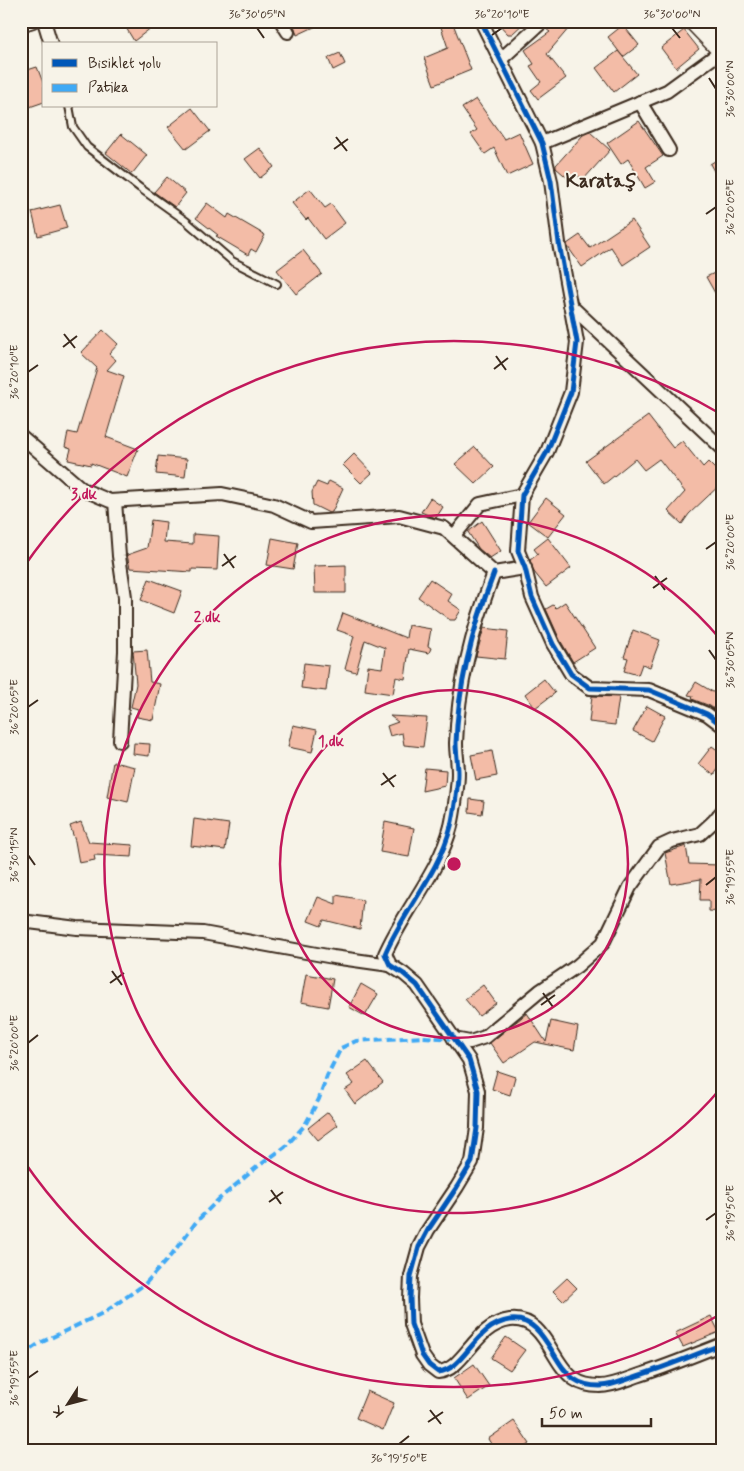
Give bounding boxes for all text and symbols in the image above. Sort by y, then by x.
text: 36°30'05"N [229,7,285,23]
text: 36°20'10"E [474,7,530,23]
text: 36°30'00"N [644,7,700,23]
legend [42,42,218,108]
text: Bisiklet yolu [88,54,161,74]
text: 36°30'00"N [723,61,739,117]
text: Patika [88,78,129,98]
district label: Karataş [565,169,637,194]
text: 36°20'05"E [723,179,739,235]
text: 36°20'10"E [7,344,23,400]
text: 3 dk [71,485,98,505]
text: 36°20'00"E [723,514,739,570]
text: 2 dk [194,608,221,628]
text: 36°30'05"N [723,632,739,688]
text: 36°20'05"E [7,679,23,735]
text: 1 dk [318,732,345,752]
text: 36°30'15"N [7,827,23,883]
text: 36°19'55"E [723,849,739,905]
centre of rings [445,855,463,873]
text: 36°20'00"E [7,1015,23,1071]
text: 36°19'50"E [723,1185,739,1241]
text: 36°19'55"E [7,1350,23,1406]
north arrow [42,1378,92,1428]
scale bar [542,1396,650,1428]
text: K [47,1401,68,1420]
text: 50 m [549,1404,583,1424]
text: 36°19'50"E [371,1451,427,1467]

